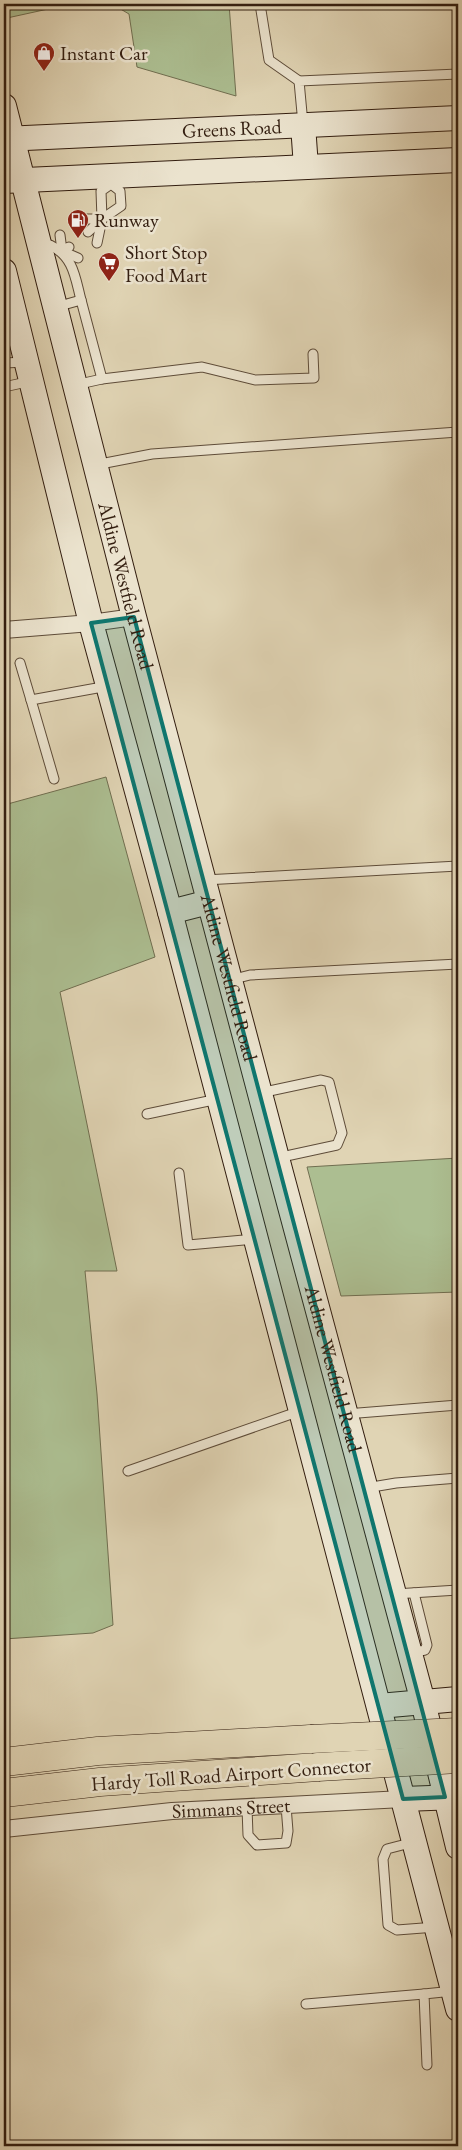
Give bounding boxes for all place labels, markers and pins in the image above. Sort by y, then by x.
place label: Instant Car [60,40,148,66]
shop icon: Instant Car [32,41,56,72]
place label: Runway [94,207,159,233]
fuel station icon: Runway [66,208,90,239]
place label: Short Stop Food Mart [125,239,208,288]
supermarket icon: Short Stop Food Mart [97,251,121,282]

